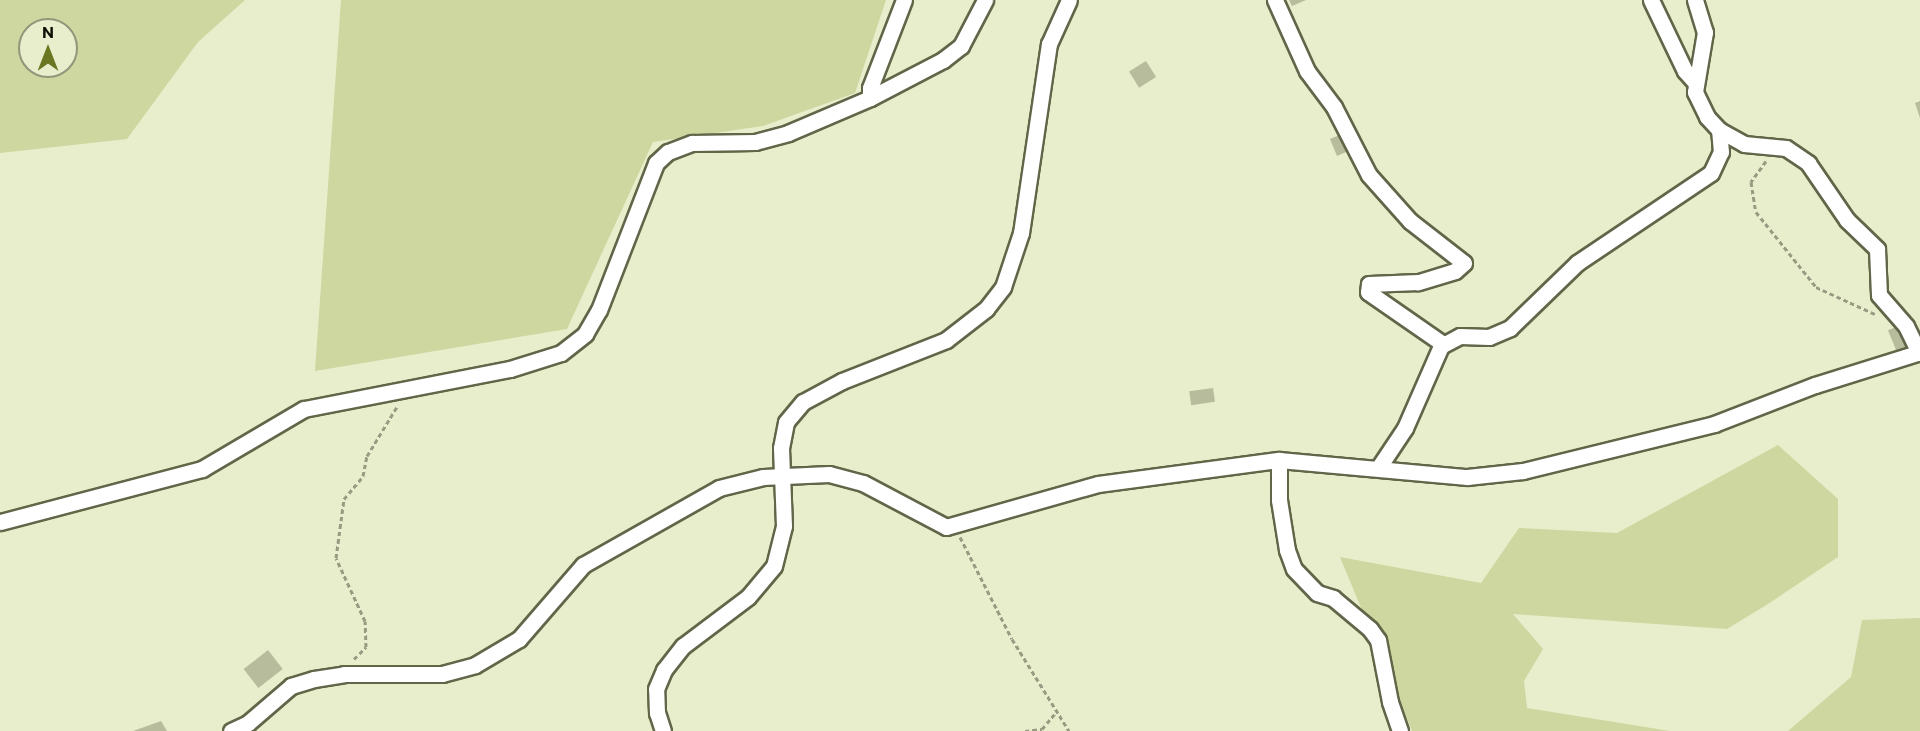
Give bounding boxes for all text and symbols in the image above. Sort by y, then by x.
north arrow [18,18,78,78]
text: N [42,22,54,41]

